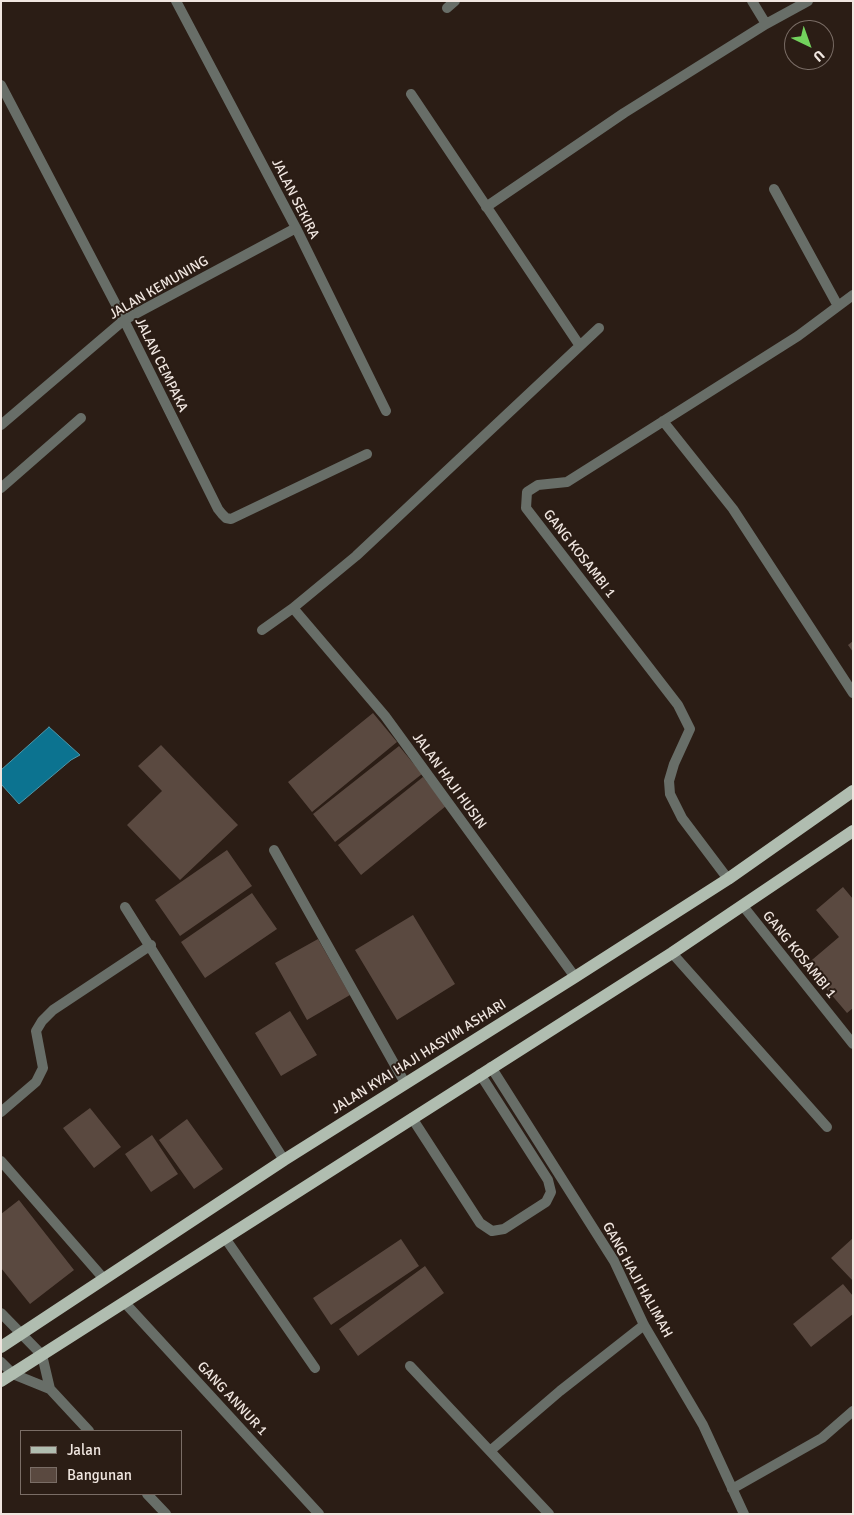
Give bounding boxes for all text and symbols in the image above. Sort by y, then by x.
north arrow [784,20,834,70]
text: U [810,46,828,65]
street label: JALAN SEKIRA [268,156,322,242]
street label: JALAN KEMUNING [106,253,212,323]
street label: JALAN CEMPAKA [131,315,191,415]
street label: GANG KOSAMBI 1 [539,506,619,602]
street label: JALAN HAJI HUSIN [408,730,490,832]
street label: GANG KOSAMBI 1 [759,908,839,1002]
street label: JALAN KYAI HAJI HASYIM ASHARI [328,996,510,1118]
street label: GANG HAJI HALIMAH [598,1219,676,1341]
street label: GANG ANNUR 1 [193,1358,271,1440]
legend [20,1430,182,1495]
text: Jalan [67,1441,101,1459]
text: Bangunan [67,1466,132,1484]

